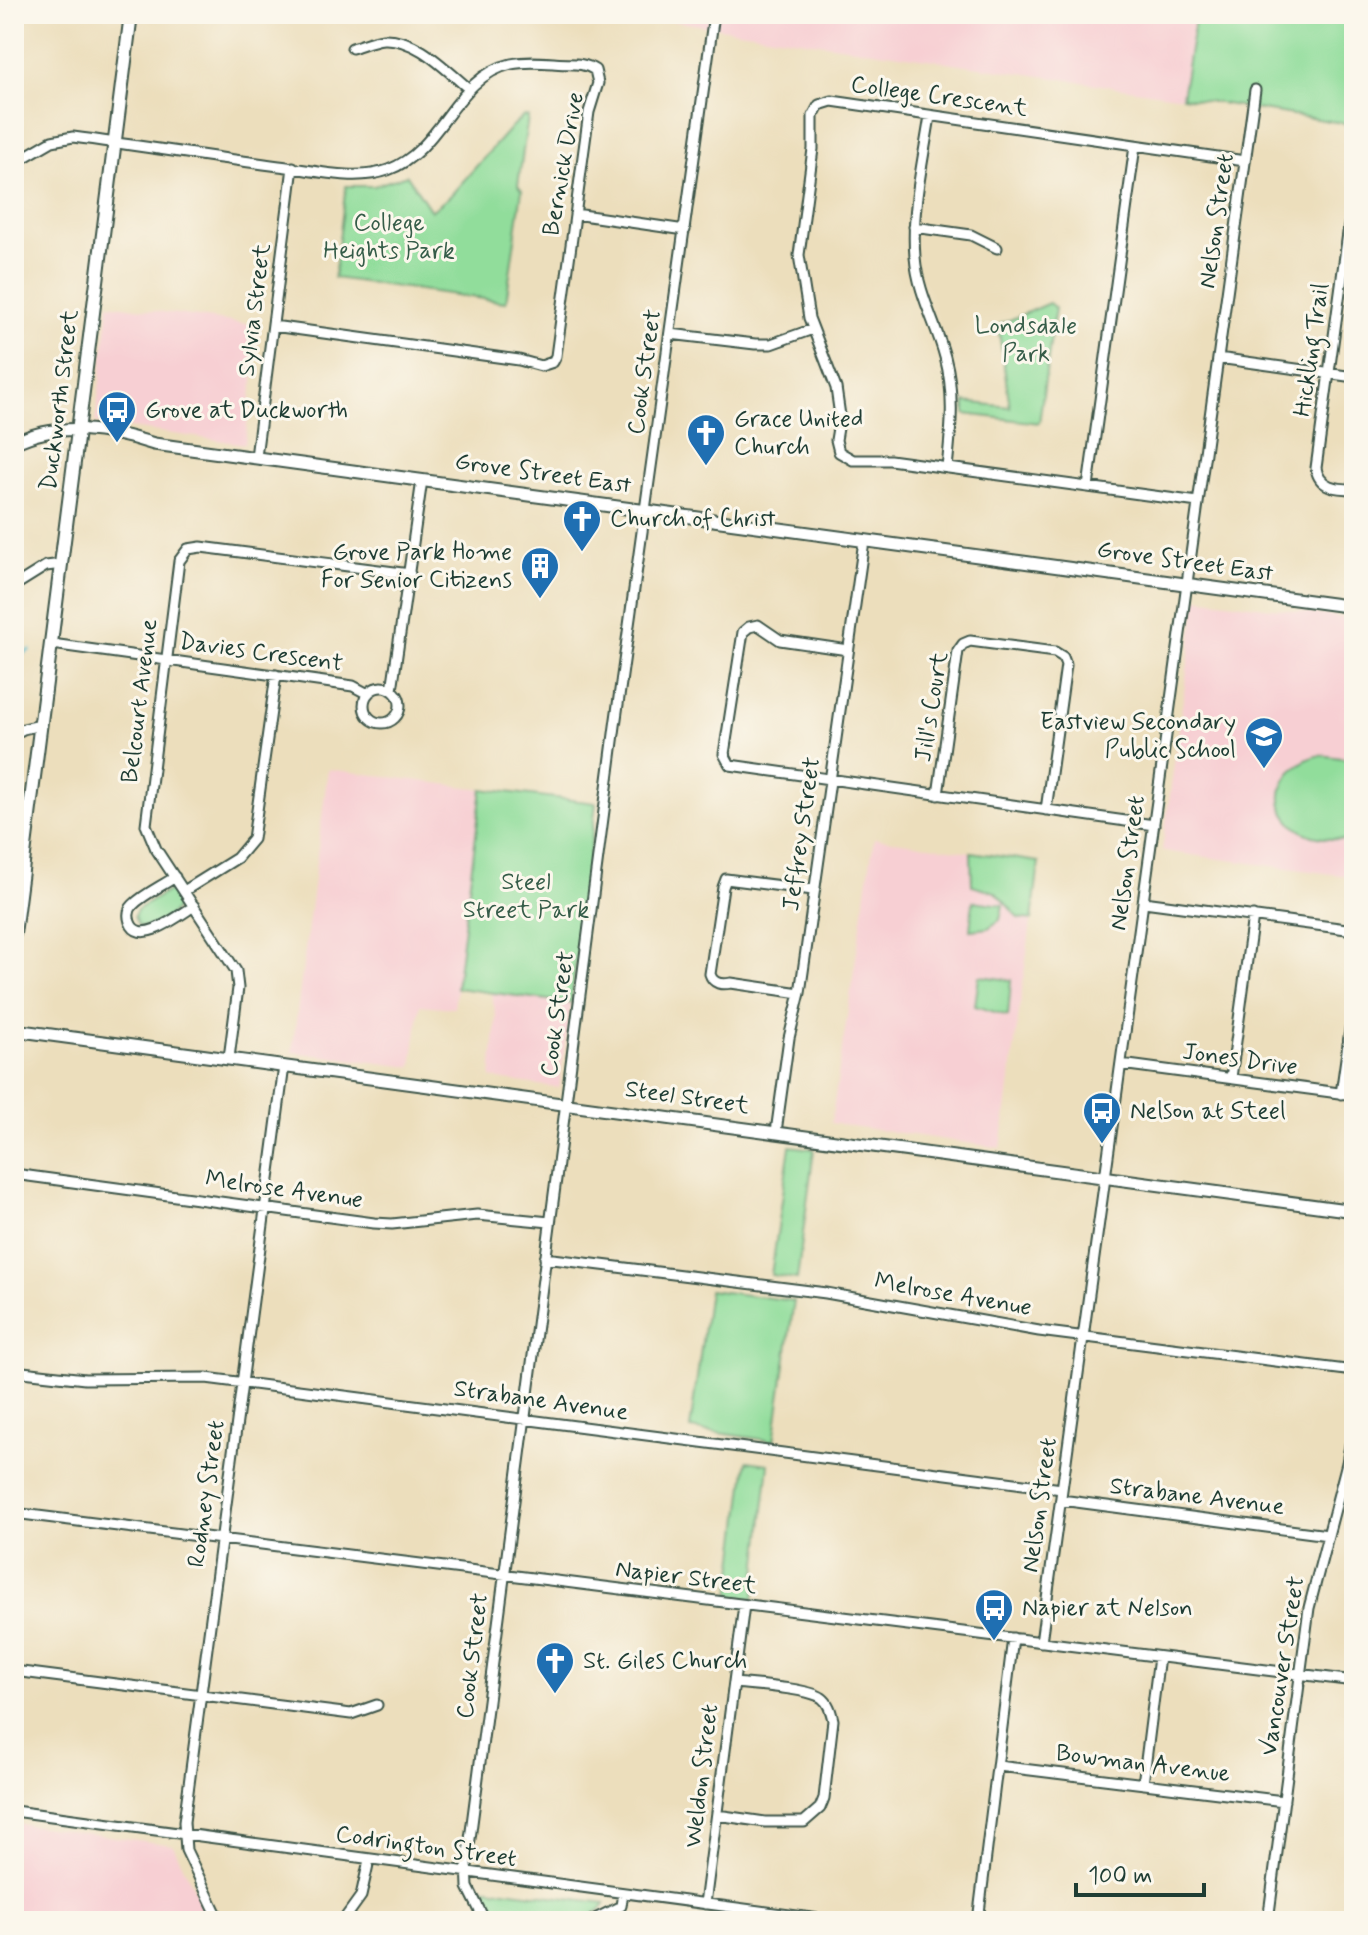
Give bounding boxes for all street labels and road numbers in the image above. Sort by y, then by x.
street label: College Crescent [849,69,1029,125]
street label: Bernick Drive [536,90,592,238]
street label: Nelson Street [1192,152,1242,290]
street label: Sylvia Street [231,242,279,378]
street label: Hickling Trail [1287,281,1340,419]
street label: Cook Street [621,307,669,437]
street label: Duckworth Street [34,308,86,492]
street label: Grove Street East [453,446,634,502]
street label: Grove Street East [1095,534,1276,590]
street label: Belcourt Avenue [115,617,165,785]
street label: Davies Crescent [177,626,345,680]
street label: Jill's Court [908,650,956,764]
street label: Jeffrey Street [776,755,828,913]
street label: Nelson Street [1103,794,1153,932]
street label: Cook Street [534,949,582,1079]
street label: Jones Drive [1180,1037,1300,1083]
street label: Steel Street [623,1074,751,1122]
street label: Melrose Avenue [203,1164,365,1216]
street label: Melrose Avenue [872,1266,1034,1324]
street label: Strabane Avenue [452,1373,630,1429]
street label: Rodney Street [181,1418,233,1570]
street label: Nelson Street [1015,1436,1065,1574]
street label: Strabane Avenue [1108,1471,1286,1523]
street label: Napier Street [614,1554,758,1602]
street label: Vancouver Street [1253,1574,1313,1758]
street label: Cook Street [450,1591,496,1721]
street label: Weldon Street [678,1702,726,1850]
street label: Bowman Avenue [1054,1738,1232,1790]
street label: Codrington Street [333,1819,519,1878]

